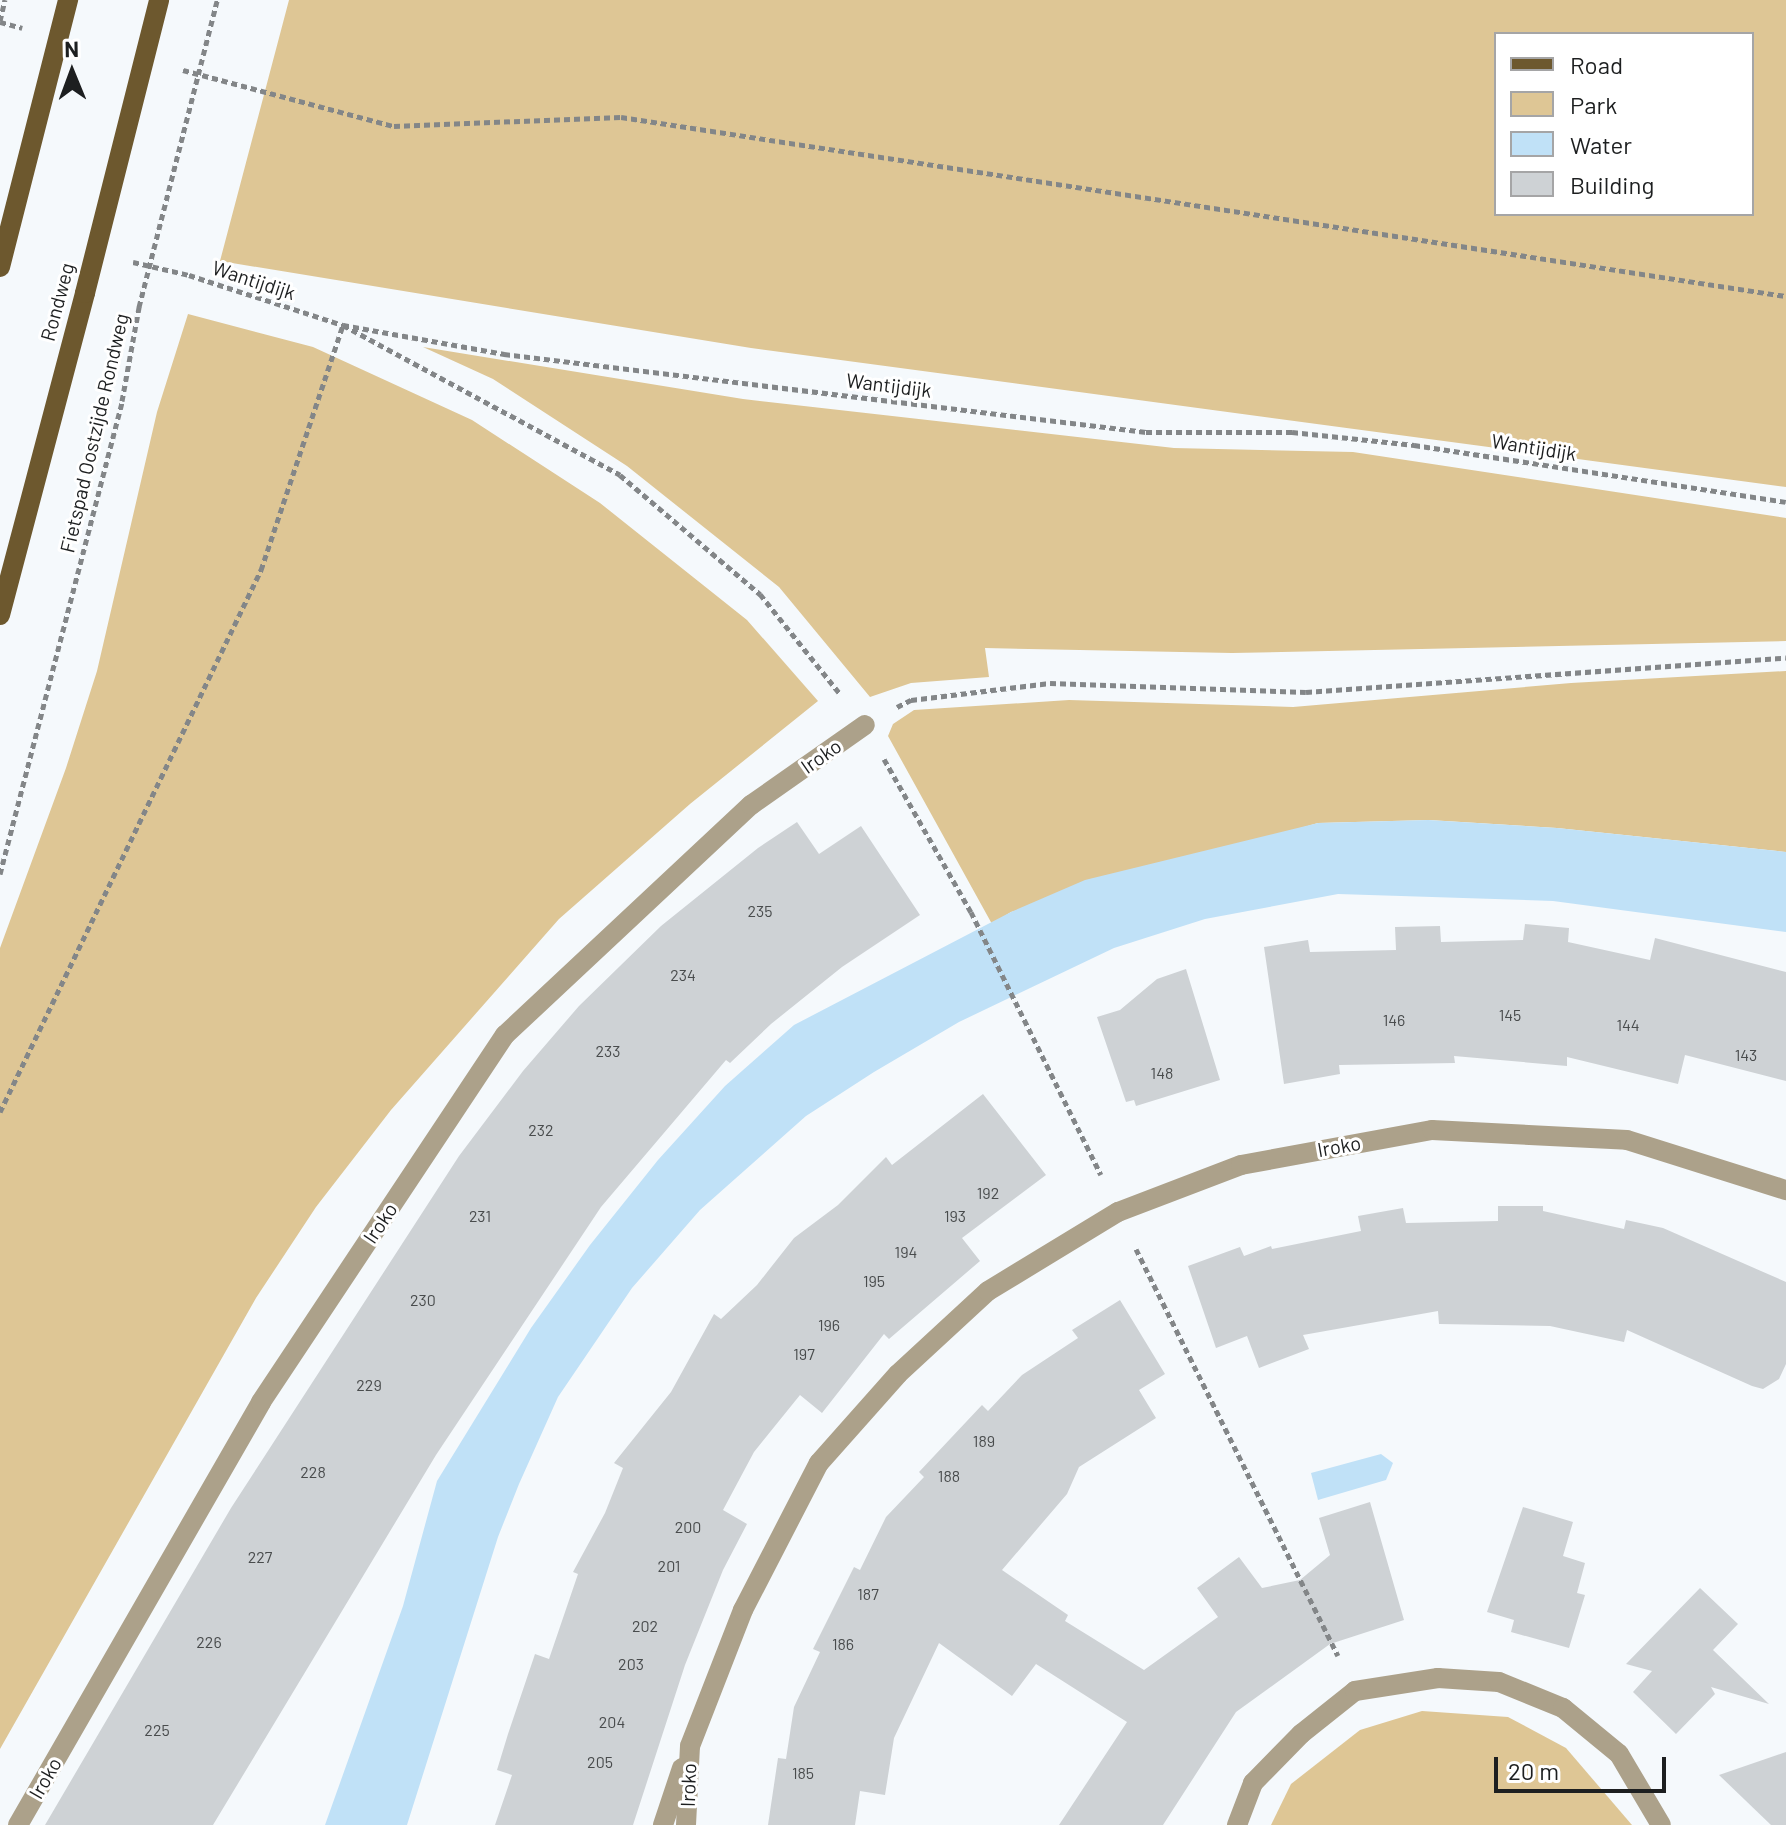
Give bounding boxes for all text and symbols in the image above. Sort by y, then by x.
north arrow [32,32,112,112]
legend [1494,32,1754,216]
text: N [64,35,79,61]
text: Road [1570,50,1623,79]
text: Park [1570,90,1617,119]
text: Water [1570,130,1632,159]
text: Building [1570,170,1654,199]
street label: Wantijdijk [209,255,299,305]
street label: Rondweg [35,260,79,344]
street label: Fietspad Oostzijde Rondweg [55,311,133,555]
street label: Wantijdijk [845,368,933,402]
street label: Wantijdijk [1490,428,1578,466]
street label: Iroko [796,734,846,778]
house number: 235 [748,901,772,921]
house number: 234 [670,965,696,985]
house number: 145 [1499,1005,1521,1025]
house number: 146 [1383,1010,1405,1030]
house number: 144 [1616,1015,1640,1035]
house number: 233 [596,1041,620,1061]
house number: 143 [1735,1045,1757,1065]
house number: 148 [1151,1063,1173,1083]
house number: 232 [528,1120,554,1140]
street label: Iroko [1315,1130,1363,1162]
house number: 192 [977,1183,999,1203]
street label: Iroko [358,1198,402,1248]
house number: 231 [469,1206,491,1226]
house number: 193 [944,1206,966,1226]
house number: 194 [895,1242,917,1262]
house number: 195 [863,1271,885,1291]
house number: 230 [410,1290,436,1310]
house number: 196 [818,1315,840,1335]
house number: 197 [793,1344,815,1364]
house number: 229 [356,1375,382,1395]
house number: 189 [973,1431,995,1451]
house number: 228 [300,1462,326,1482]
house number: 188 [938,1466,960,1486]
house number: 200 [675,1517,701,1537]
house number: 227 [248,1547,272,1567]
house number: 201 [658,1556,680,1576]
house number: 187 [857,1584,879,1604]
house number: 202 [632,1616,658,1636]
house number: 226 [196,1632,222,1652]
house number: 186 [832,1634,854,1654]
house number: 203 [618,1654,644,1674]
house number: 204 [599,1712,625,1732]
house number: 225 [144,1720,170,1740]
scale bar [1498,1741,1670,1791]
house number: 205 [587,1752,613,1772]
street label: Iroko [24,1753,66,1803]
text: 20 m [1508,1756,1559,1785]
street label: Iroko [675,1763,701,1807]
house number: 185 [792,1763,814,1783]

